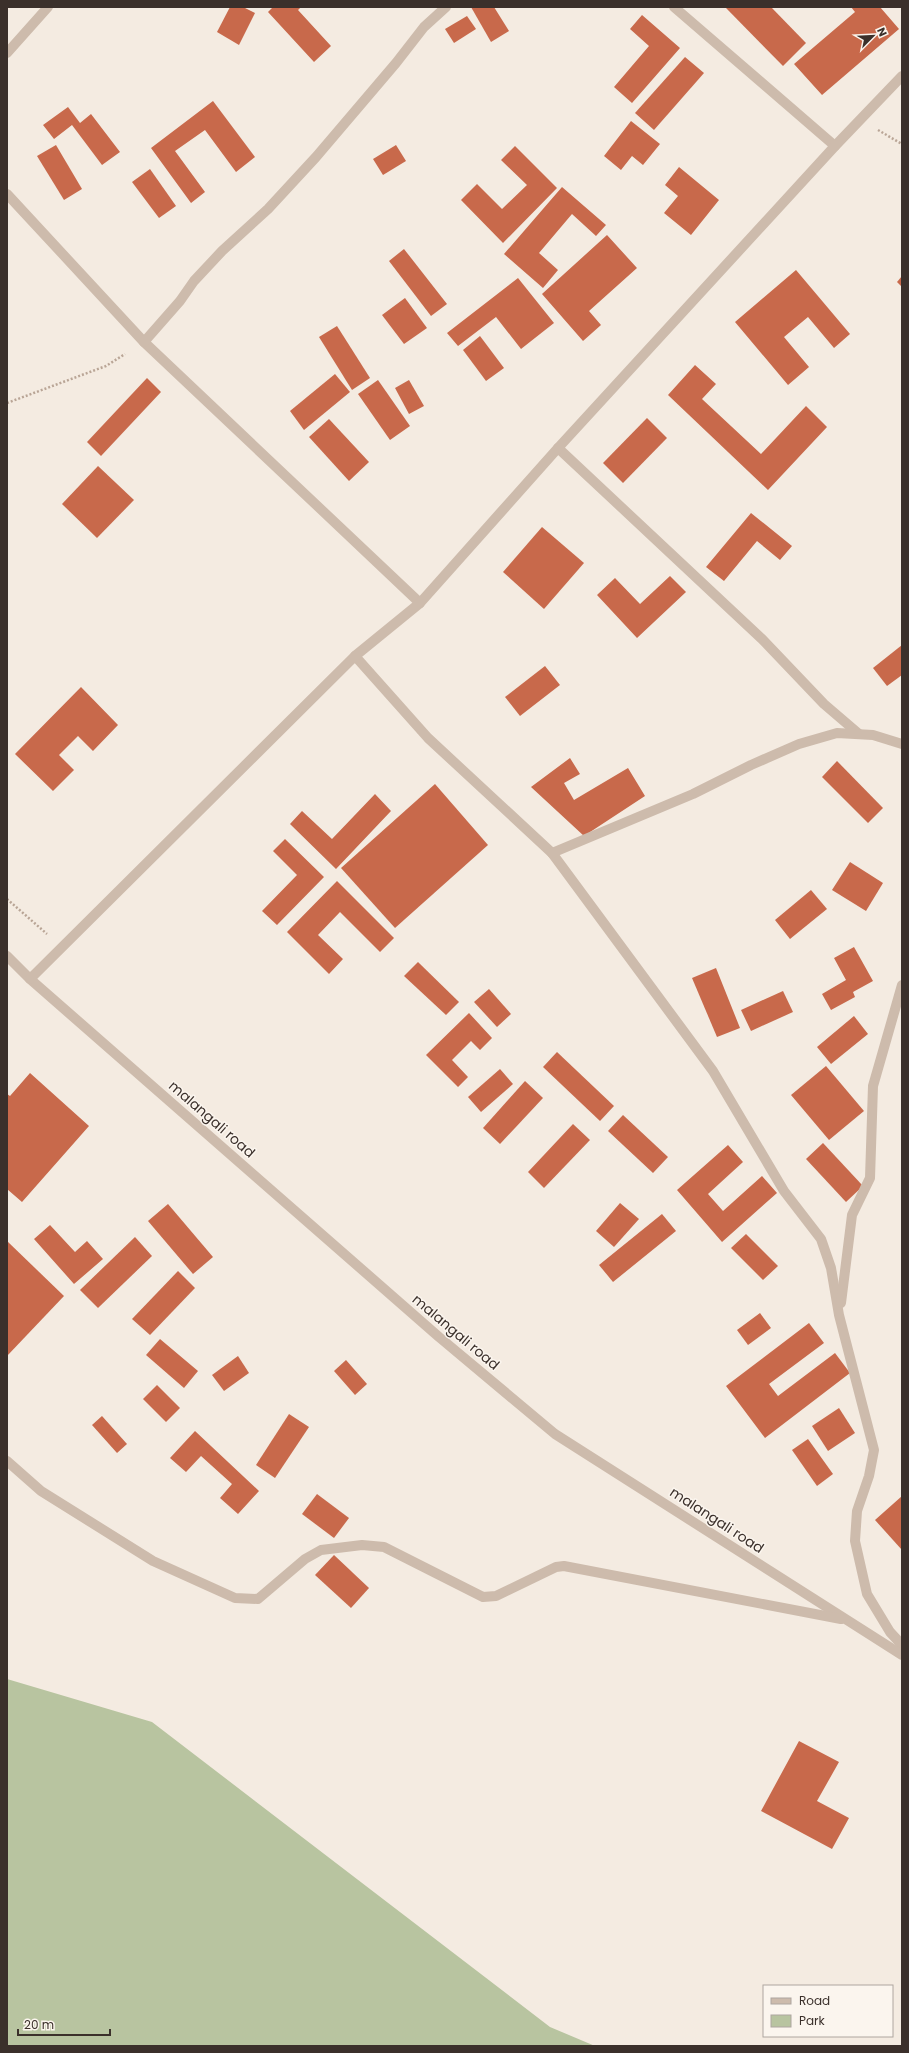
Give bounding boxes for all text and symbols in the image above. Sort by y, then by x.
north arrow [853,16,893,56]
text: N [873,25,891,39]
street label: malangali road [165,1076,259,1162]
street label: malangali road [408,1289,504,1375]
street label: malangali road [666,1482,768,1558]
legend [763,1985,893,2037]
text: Road [799,1992,830,2009]
scale bar [18,2011,110,2037]
text: Park [799,2012,826,2029]
text: 20 m [24,2016,54,2033]

